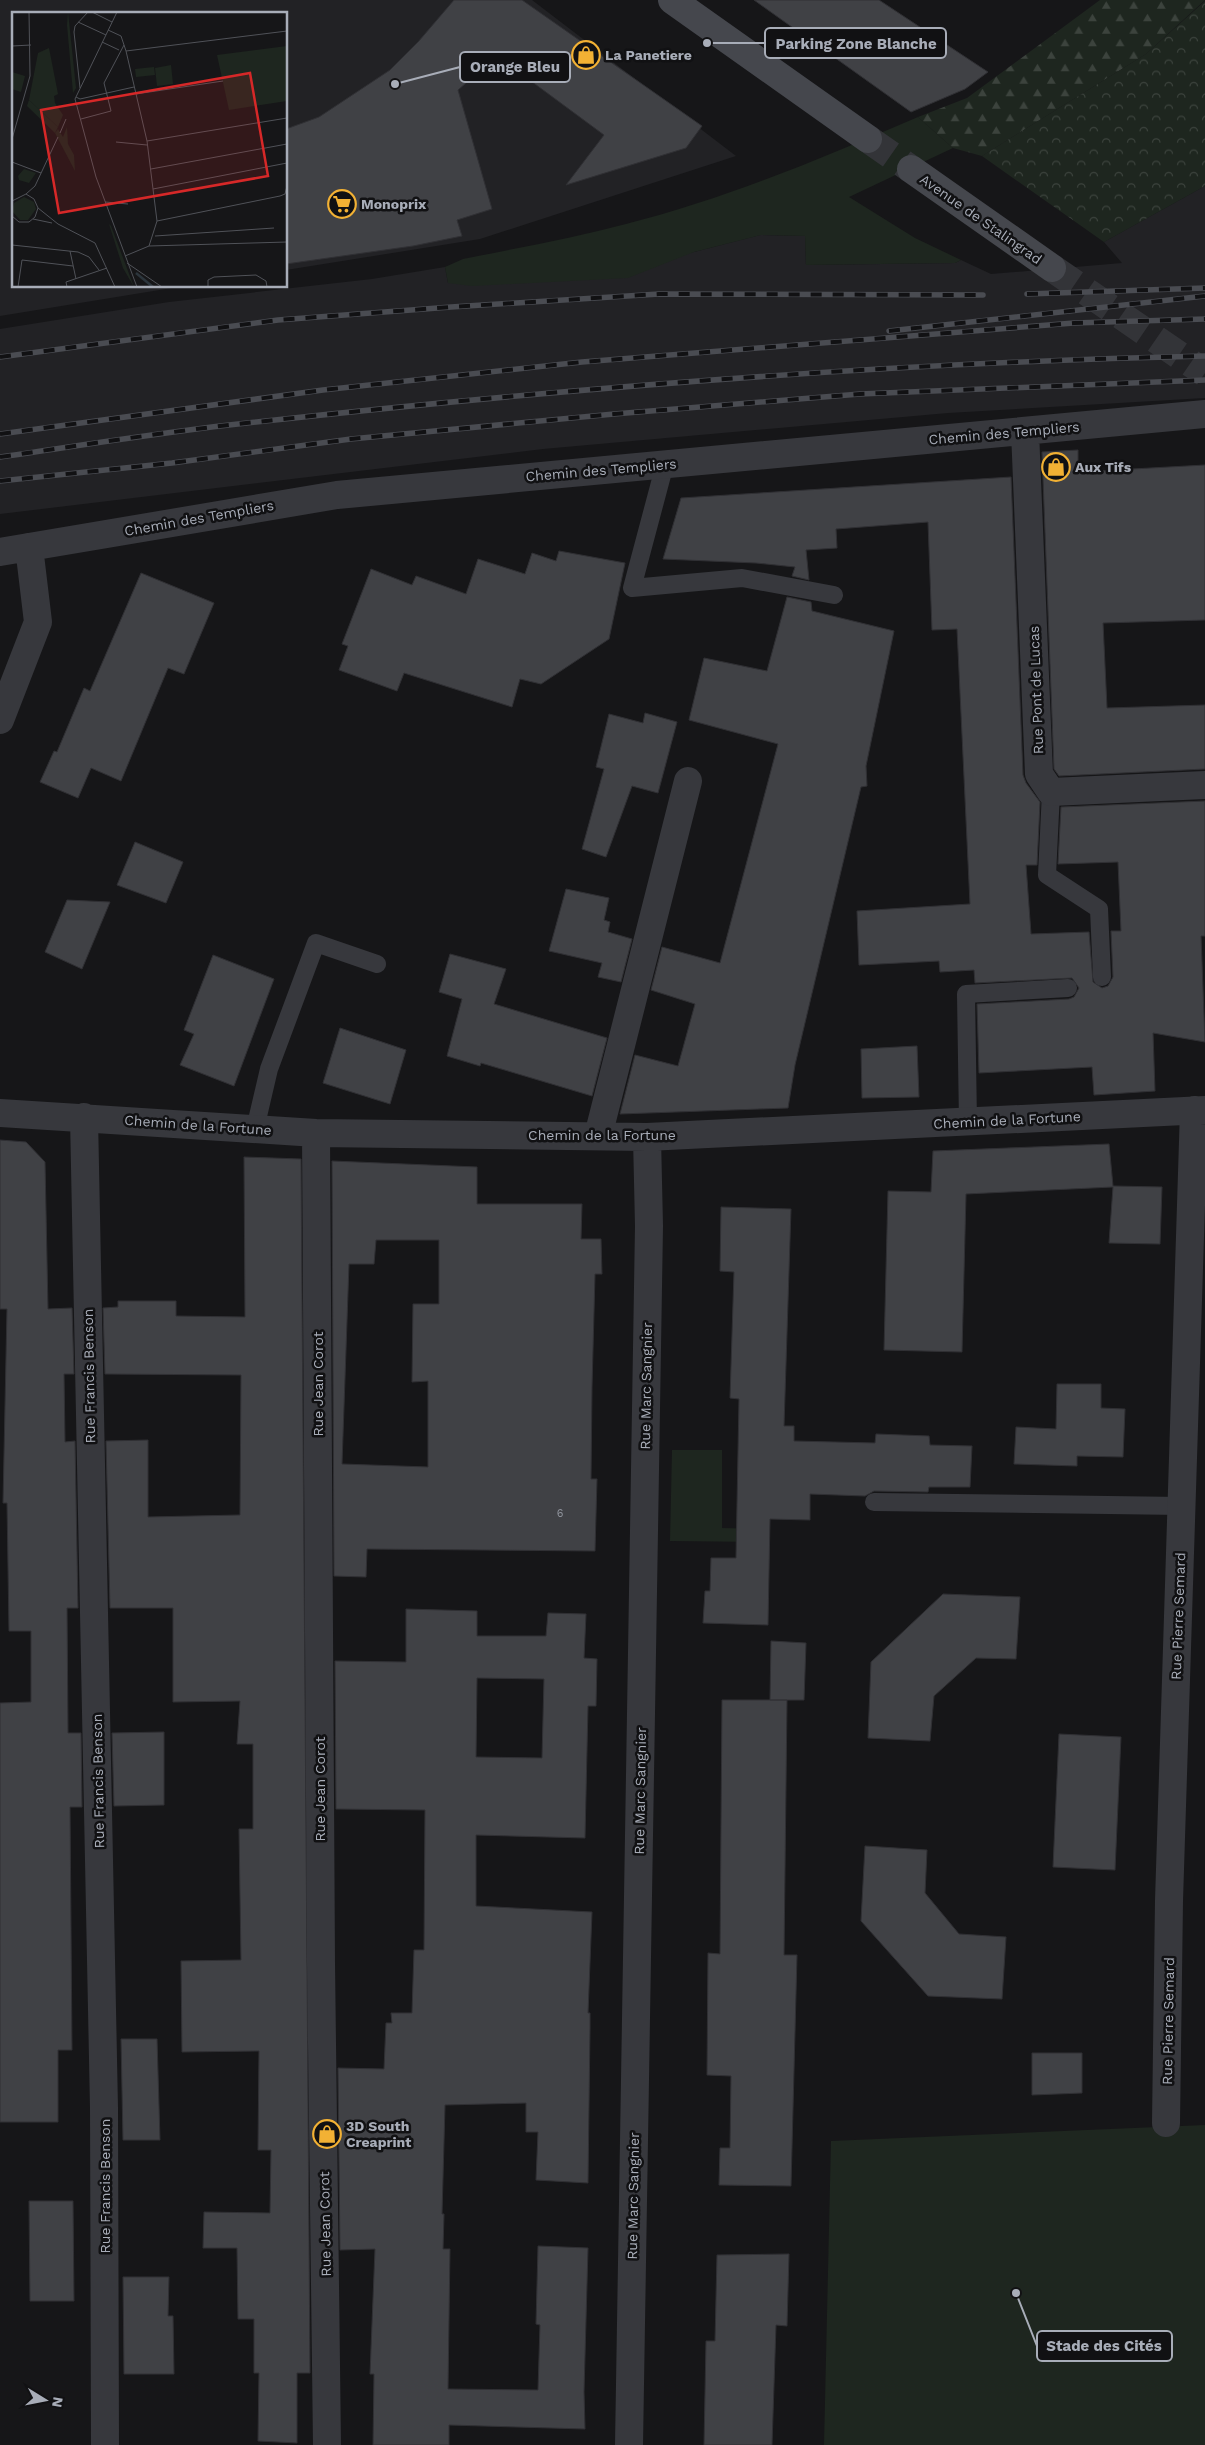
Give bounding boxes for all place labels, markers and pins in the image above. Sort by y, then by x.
callout: Parking Zone Blanche [765,28,946,58]
shop icon: La Panetiere [571,40,601,70]
place label: La Panetiere [605,47,692,63]
callout: Orange Bleu [460,52,570,82]
supermarket icon: Monoprix [327,189,357,219]
place label: Monoprix [361,196,427,212]
shop icon: Aux Tifs [1041,452,1071,482]
place label: Aux Tifs [1075,459,1132,475]
place label: 3D South Creaprint [346,2118,411,2150]
shop icon: 3D South Creaprint [312,2119,342,2149]
callout: Stade des Cités [1037,2331,1172,2361]

